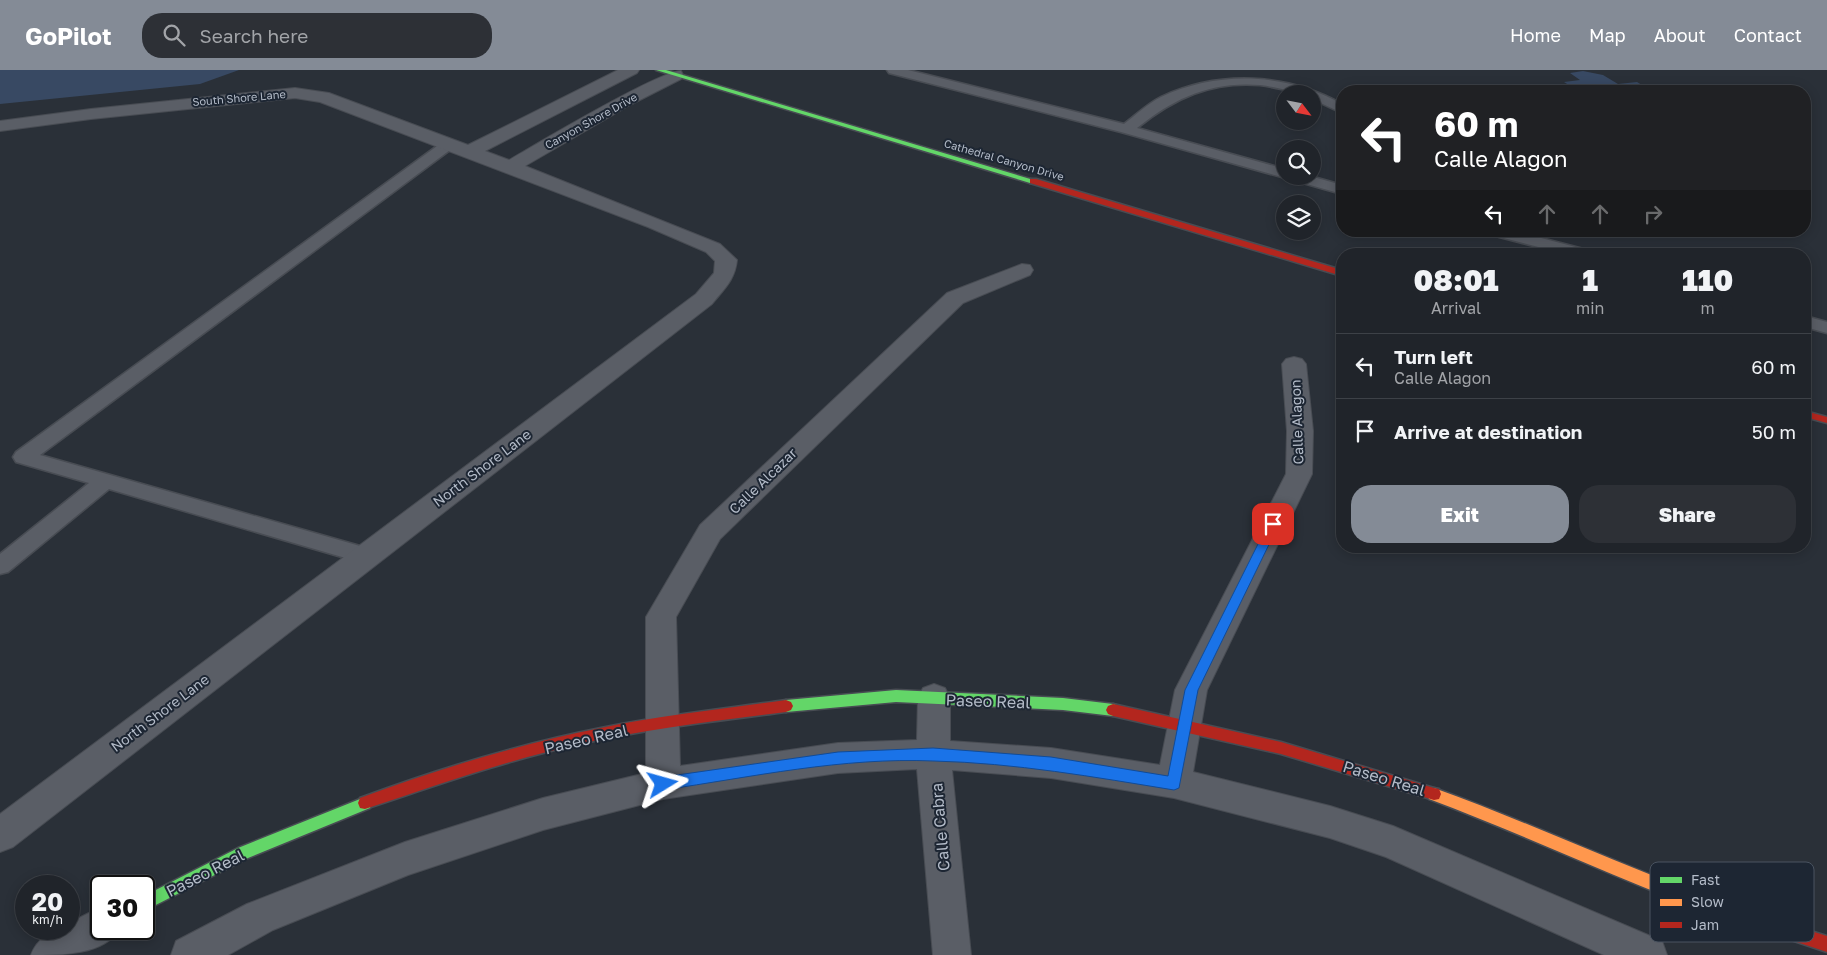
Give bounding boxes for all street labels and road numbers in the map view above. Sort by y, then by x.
street label: South Shore Lane [192,87,286,108]
street label: Canyon Shore Drive [542,90,639,151]
street label: Cathedral Canyon Drive [943,136,1066,183]
street label: Calle Alagon [1287,379,1306,465]
street label: North Shore Lane [429,425,534,510]
street label: Calle Alcazar [725,444,800,517]
street label: North Shore Lane [107,670,212,755]
street label: Paseo Real [945,690,1031,712]
street label: Paseo Real [542,720,630,758]
street label: Paseo Real [1340,756,1428,800]
street label: Calle Cabra [926,782,954,872]
street label: Paseo Real [163,845,247,901]

